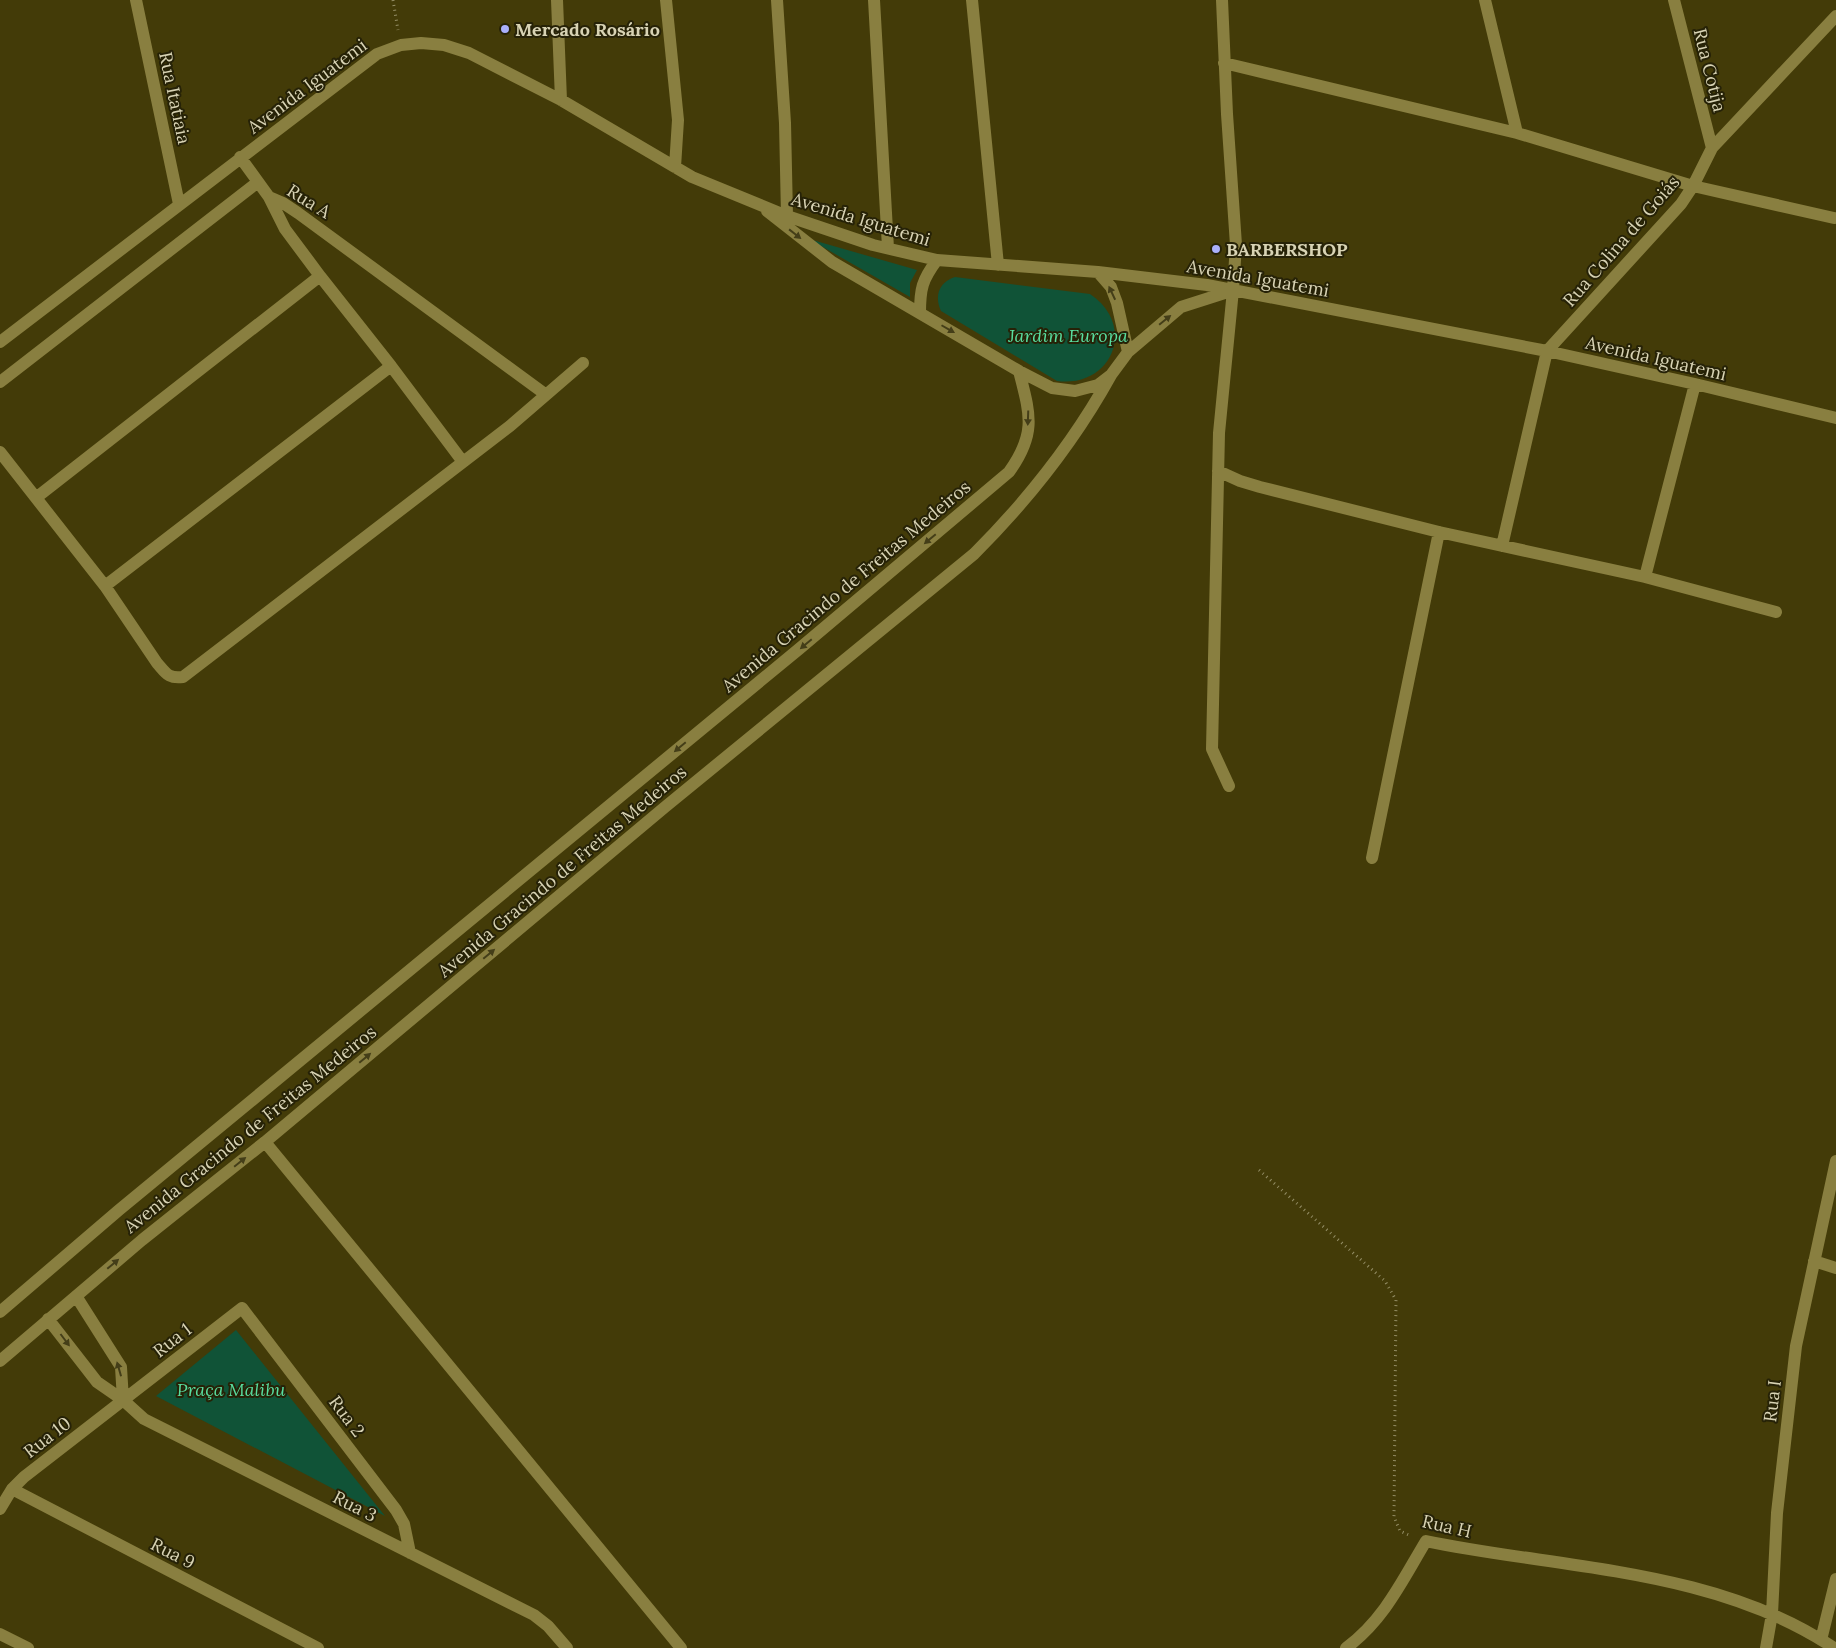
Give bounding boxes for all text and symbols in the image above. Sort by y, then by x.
place label: Mercado Rosário [515,18,660,41]
marker: Mercado Rosário [499,23,511,35]
street label: Rua Cotija [1689,26,1731,114]
street label: Avenida Iguatemi [242,33,371,139]
street label: Rua Itatiaia [154,50,196,146]
street label: Rua Colina de Goiás [1558,171,1684,311]
street label: Rua A [283,179,336,224]
street label: Avenida Iguatemi [788,187,933,251]
one-way arrow [788,229,801,240]
place label: BARBERSHOP [1226,238,1348,261]
marker: BARBERSHOP [1210,243,1222,255]
street label: Avenida Iguatemi [1184,254,1331,302]
one-way arrow [1108,286,1116,300]
one-way arrow [1159,315,1171,326]
park label: Jardim Europa [1007,324,1128,347]
one-way arrow [941,325,954,334]
street label: Avenida Iguatemi [1582,330,1729,385]
one-way arrow [1024,410,1032,426]
street label: Avenida Gracindo de Freitas Medeiros [716,475,975,698]
one-way arrow [924,533,936,545]
one-way arrow [799,638,812,649]
one-way arrow [674,742,687,753]
street label: Avenida Gracindo de Freitas Medeiros [432,760,691,983]
one-way arrow [483,948,495,960]
street label: Avenida Gracindo de Freitas Medeiros [118,1020,381,1239]
one-way arrow [358,1053,371,1064]
one-way arrow [233,1157,246,1168]
one-way arrow [107,1259,120,1270]
street label: Rua 1 [148,1318,196,1362]
one-way arrow [59,1333,70,1346]
one-way arrow [115,1361,123,1376]
park label: Praça Malibu [177,1378,286,1401]
street label: Rua I [1758,1379,1786,1423]
street label: Rua 2 [324,1391,370,1441]
street label: Rua 10 [19,1411,75,1463]
street label: Rua 3 [329,1485,381,1527]
street label: Rua H [1420,1509,1474,1543]
street label: Rua 9 [147,1532,199,1574]

